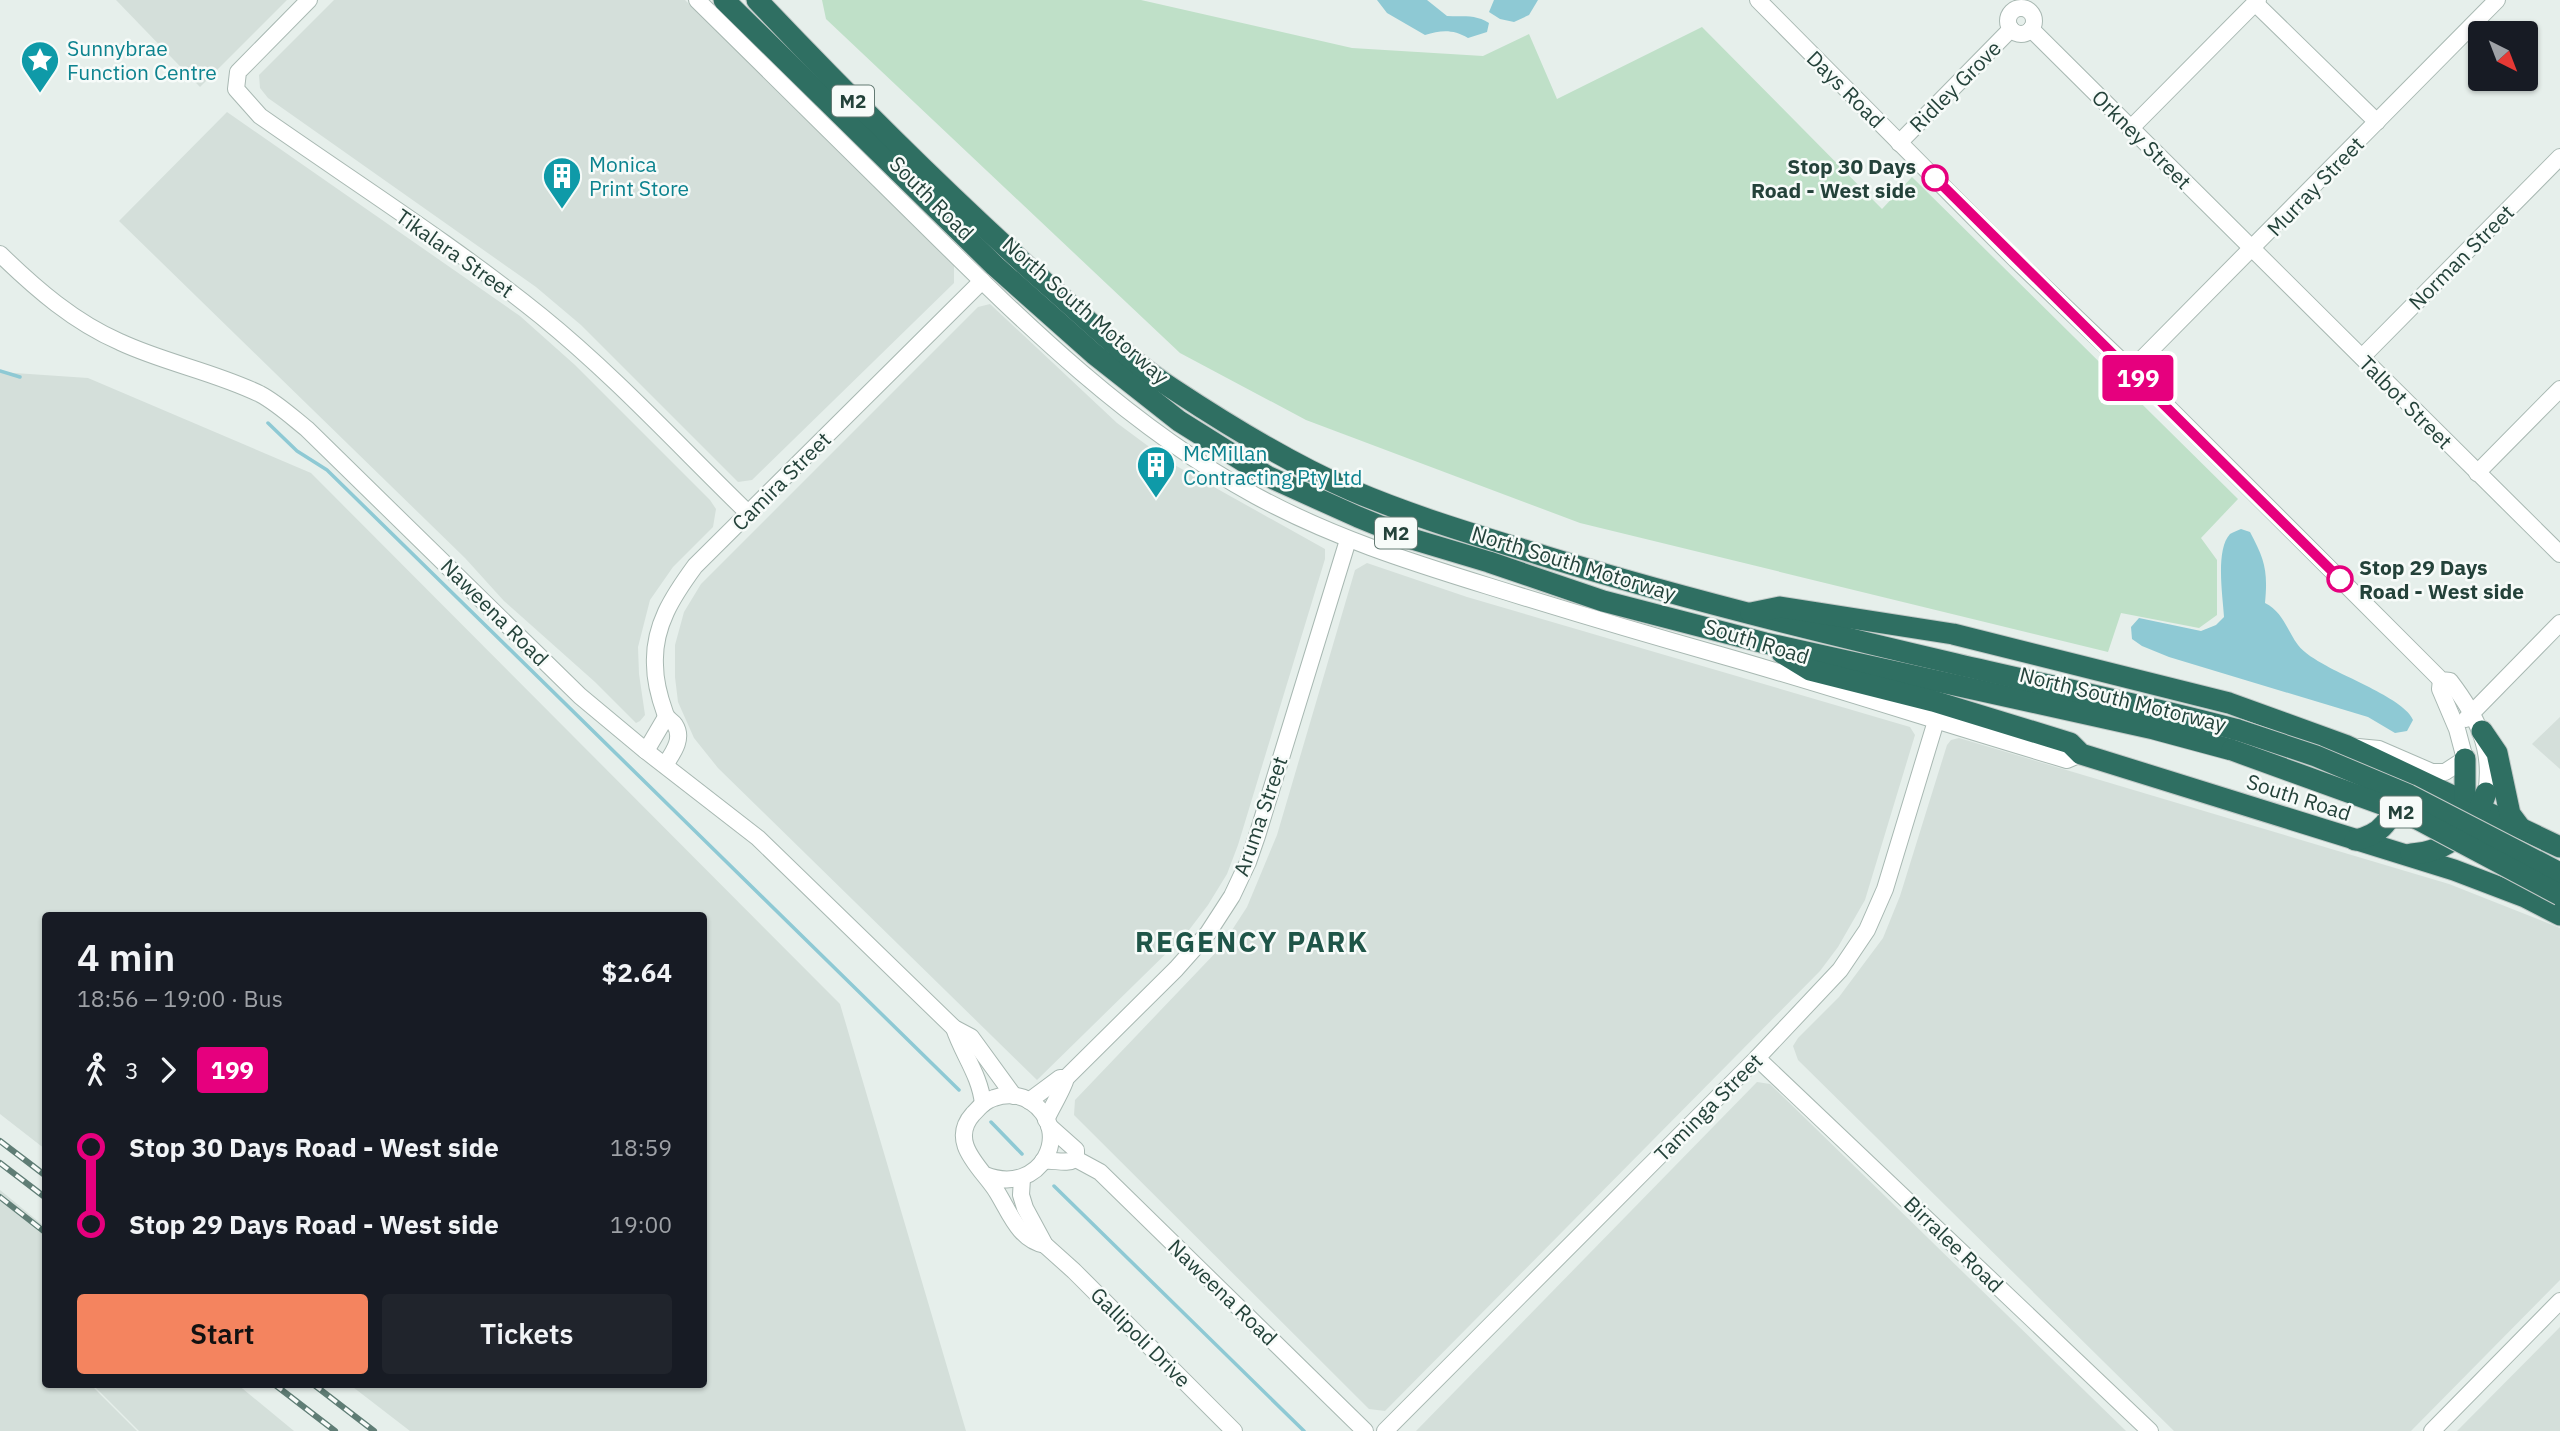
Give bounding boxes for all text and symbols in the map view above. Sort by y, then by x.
north arrow [2468,21,2538,91]
map controls [2468,21,2538,91]
place label: Sunnybrae Function Centre [67,34,217,86]
street label: Ridley Grove [1903,34,2007,138]
place icon: Sunnybrae Function Centre [19,39,61,94]
street label: Days Road [1801,44,1891,134]
street label: Orkney Street [2086,83,2198,195]
road number: M2 [832,86,874,116]
street label: Murray Street [2260,130,2370,242]
place label: Monica Print Store [589,150,689,202]
street label: South Road [884,150,980,246]
place label: Stop 30 Days Road - West side [1751,152,1916,204]
building icon: Monica Print Store [541,155,583,210]
marker: Stop 30 Days Road - West side [1922,165,1948,191]
street label: Norman Street [2402,198,2520,316]
street label: Tikalara Street [391,202,519,304]
street label: North South Motorway [997,230,1176,390]
street label: Talbot Street [2353,349,2459,455]
line badge: 199 [2098,355,2178,401]
text: 199 [2116,362,2160,394]
street label: Camira Street [725,425,837,537]
place label: McMillan Contracting Pty Ltd [1183,439,1362,491]
building icon: McMillan Contracting Pty Ltd [1135,444,1177,499]
road number: M2 [1375,518,1417,548]
street label: North South Motorway [1469,519,1680,608]
street label: Naweena Road [435,552,555,672]
place label: Stop 29 Days Road - West side [2359,553,2524,605]
marker: Stop 29 Days Road - West side [2327,566,2353,592]
street label: South Road [1701,612,1813,670]
street label: North South Motorway [2017,660,2230,738]
street label: Aruma Street [1226,752,1294,880]
street label: South Road [2243,767,2355,827]
road number: M2 [2380,796,2422,828]
district label: REGENCY PARK [1135,923,1369,960]
text: 4 min [77,932,175,981]
text: $2.64 [602,955,672,989]
text: 18:56 – 19:00 · Bus [77,983,283,1013]
street label: Taminga Street [1648,1047,1768,1167]
icon: walk [77,1051,115,1089]
icon: forward [149,1051,187,1089]
text: 199 [211,1054,254,1086]
text: 3 [125,1055,139,1085]
text: Stop 30 Days Road - West side [129,1130,499,1164]
text: 18:59 [610,1132,672,1162]
street label: Birralee Road [1898,1190,2010,1298]
text: Stop 29 Days Road - West side [129,1207,499,1241]
text: 19:00 [610,1209,672,1239]
street label: Naweena Road [1162,1233,1284,1351]
street label: Gallipoli Drive [1085,1281,1197,1393]
button: Start [77,1294,368,1374]
button: Tickets [382,1294,672,1374]

